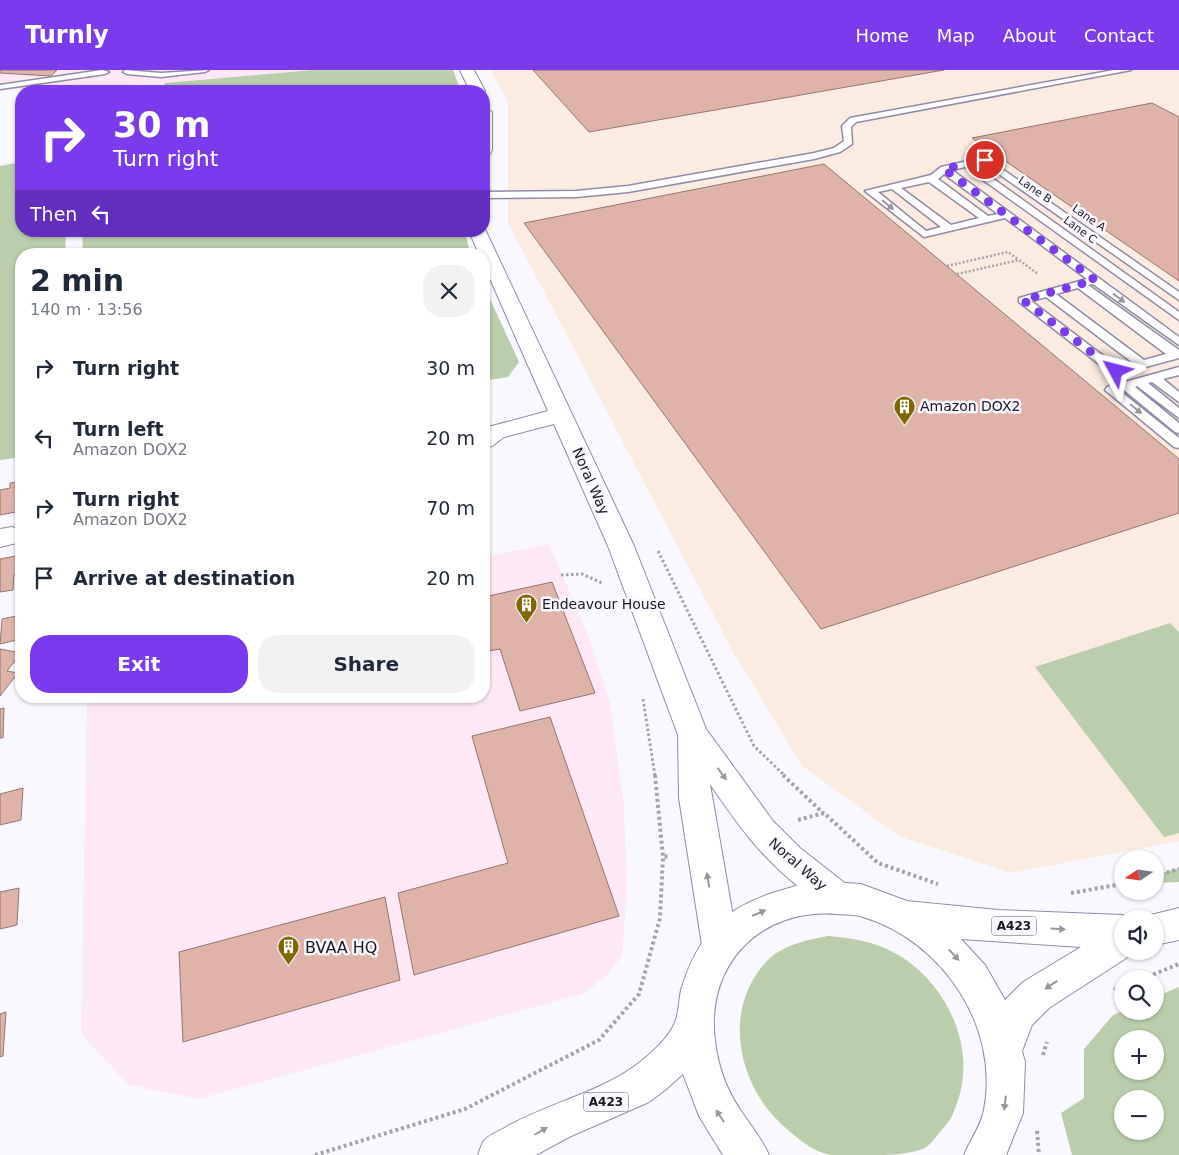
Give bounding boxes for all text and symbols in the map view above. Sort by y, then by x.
text: Turnly [25,21,109,49]
text: Home [856,25,909,46]
text: Map [937,25,975,46]
text: About [1003,25,1056,46]
text: Contact [1084,25,1154,46]
icon: right [30,105,95,170]
text: 30 m [113,105,210,145]
pin [964,139,1006,181]
text: Turn right [113,146,218,171]
icon: arrive [971,146,999,174]
street label: Lane B [1016,174,1054,206]
icon: left [87,200,115,228]
one-way arrow [881,200,894,211]
street label: Lane A [1070,202,1109,234]
text: Then [30,203,77,225]
street label: Lane C [1061,214,1099,247]
text: 2 min [30,263,124,298]
button: close [423,265,475,317]
one-way arrow [1112,292,1125,303]
text: 140 m · 13:56 [30,300,143,319]
position arrow [1089,344,1141,396]
icon: right [30,354,58,382]
text: Turn right [73,357,179,379]
text: 30 m [426,357,475,379]
building icon: Amazon DOX2 [892,394,916,425]
place label: Amazon DOX2 [920,398,1020,414]
one-way arrow [1129,404,1142,415]
text: Turn left [73,418,164,440]
icon: left [30,424,58,452]
text: 20 m [426,427,475,449]
text: Amazon DOX2 [73,440,188,459]
street label: Noral Way [569,445,613,517]
text: Turn right [73,488,179,510]
icon: right [30,494,58,522]
text: 70 m [426,497,475,519]
text: Amazon DOX2 [73,510,188,529]
icon: arrive [30,564,58,592]
text: Arrive at destination [73,567,295,589]
text: 20 m [426,567,475,589]
building icon: Endeavour House [514,592,538,623]
place label: Endeavour House [542,596,666,612]
button: Exit [30,635,248,693]
button: Share [258,635,475,693]
one-way arrow [717,767,727,781]
street label: Noral Way [766,834,830,894]
north arrow [1114,850,1164,900]
map controls [1114,850,1164,1140]
one-way arrow [704,872,712,888]
one-way arrow [752,908,766,916]
button: sound [1114,910,1164,960]
road number: A423 [992,916,1036,936]
one-way arrow [1051,925,1067,933]
building icon: BVAA HQ [277,935,301,966]
place label: BVAA HQ [305,938,377,957]
one-way arrow [948,948,960,960]
button: search [1114,970,1164,1020]
one-way arrow [1045,980,1058,990]
button: + [1114,1030,1164,1080]
button: − [1114,1090,1164,1140]
road number: A423 [584,1092,628,1112]
one-way arrow [1000,1095,1008,1111]
one-way arrow [715,1109,725,1123]
one-way arrow [533,1127,548,1135]

